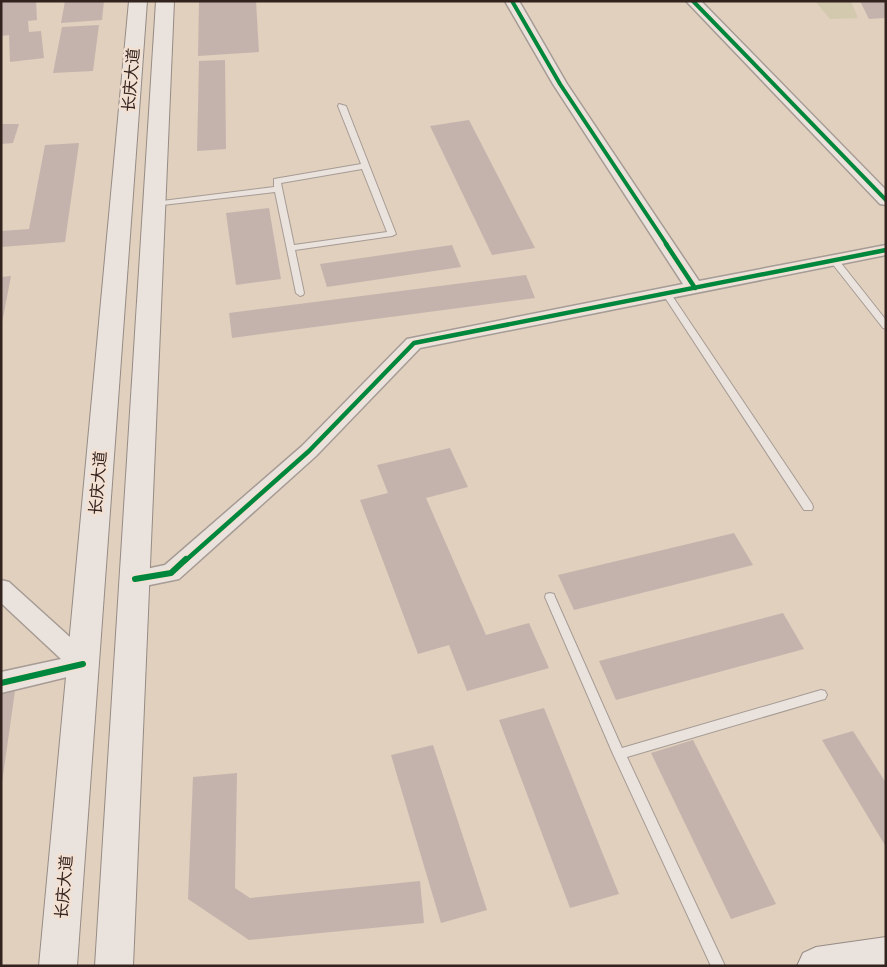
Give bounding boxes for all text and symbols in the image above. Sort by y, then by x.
street label: 长庆大道 [120,47,142,113]
street label: 长庆大道 [87,450,109,516]
street label: 长庆大道 [53,854,75,920]

